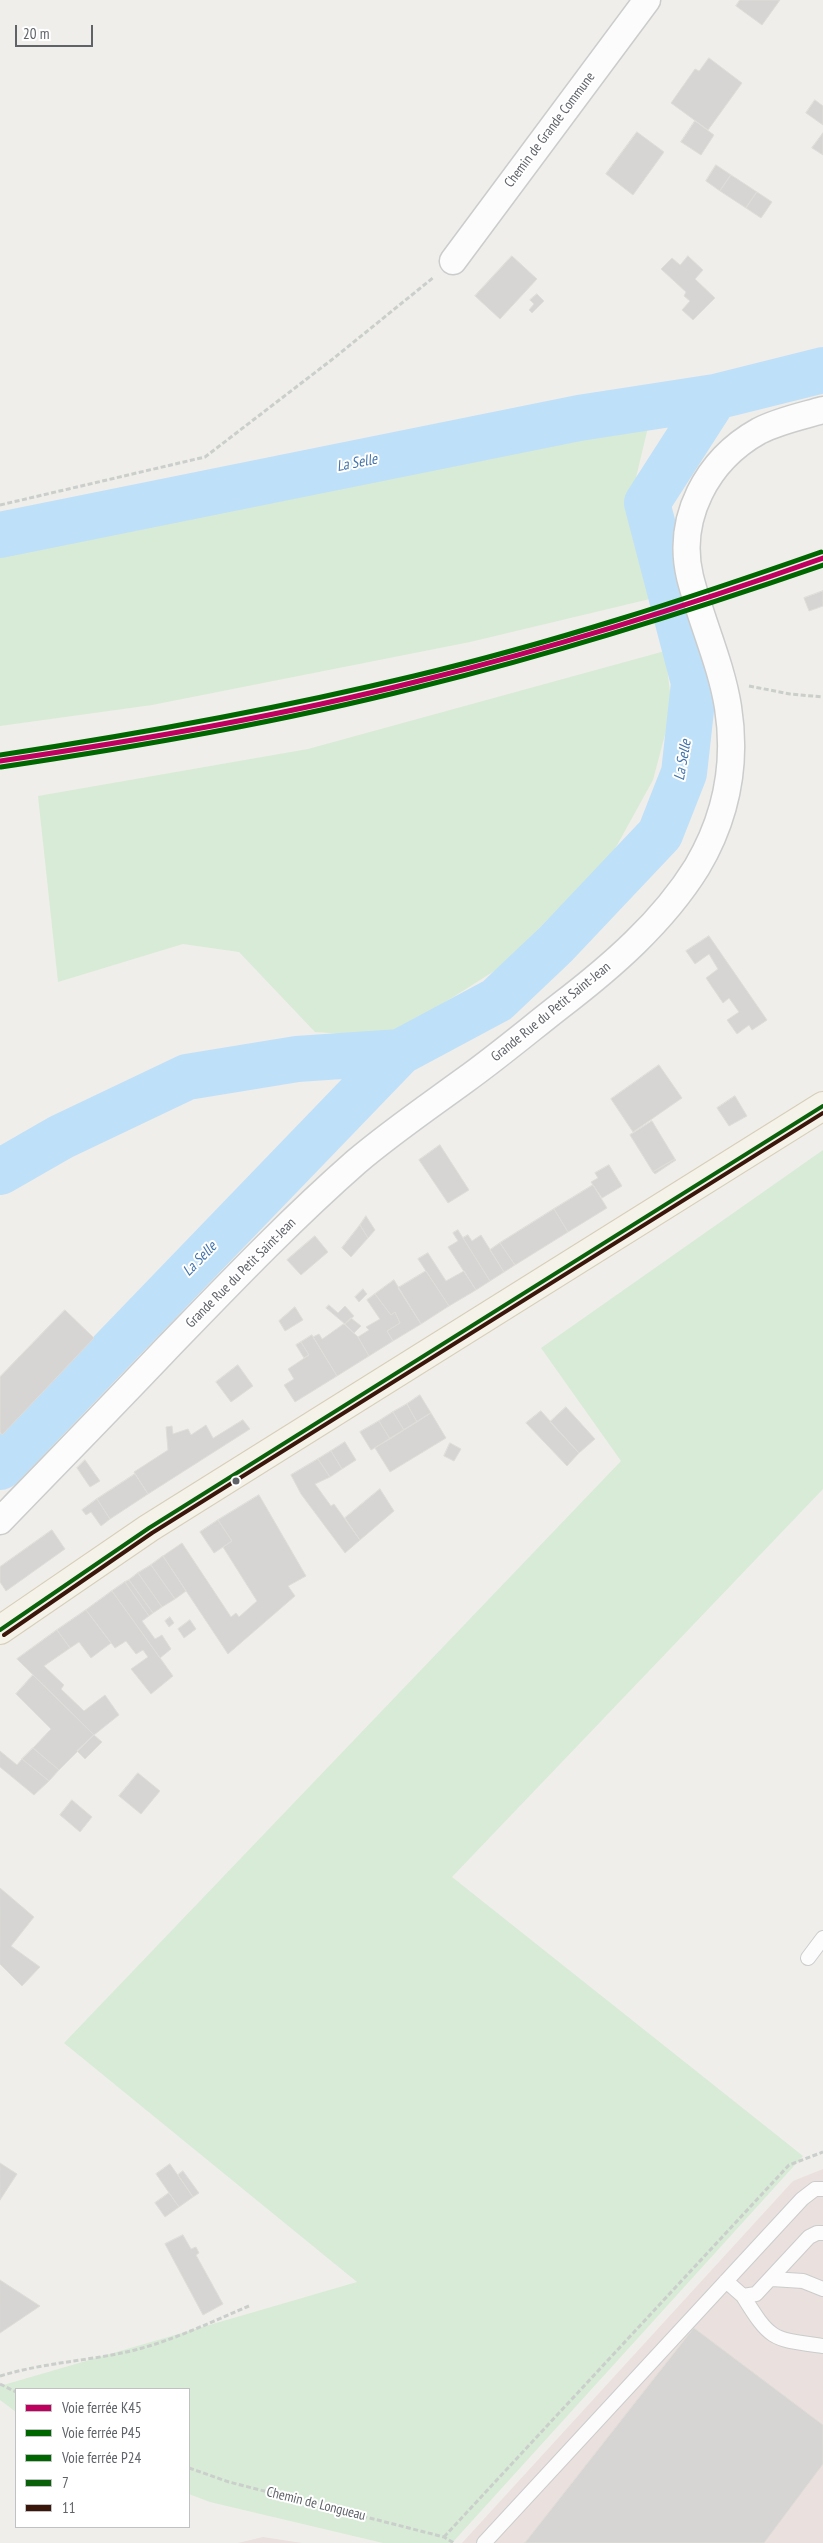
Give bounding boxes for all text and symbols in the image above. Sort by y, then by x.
scale bar [18,15,95,47]
text: 20 m [23,24,49,43]
street label: Chemin de Grande Commune [501,69,599,191]
water label: La Selle [335,450,379,476]
water label: La Selle [671,738,695,782]
street label: Grande Rue du Petit Saint-Jean [488,959,614,1065]
street label: Grande Rue du Petit Saint-Jean [183,1215,299,1331]
water label: La Selle [179,1238,221,1280]
unlabelled marker [231,1476,241,1486]
legend [15,2388,190,2528]
text: Voie ferrée K45 [62,2398,142,2417]
text: Voie ferrée P45 [62,2423,141,2442]
text: Voie ferrée P24 [62,2448,141,2467]
text: 7 [62,2473,69,2492]
street label: Chemin de Longueau [265,2484,367,2524]
text: 11 [62,2498,76,2517]

